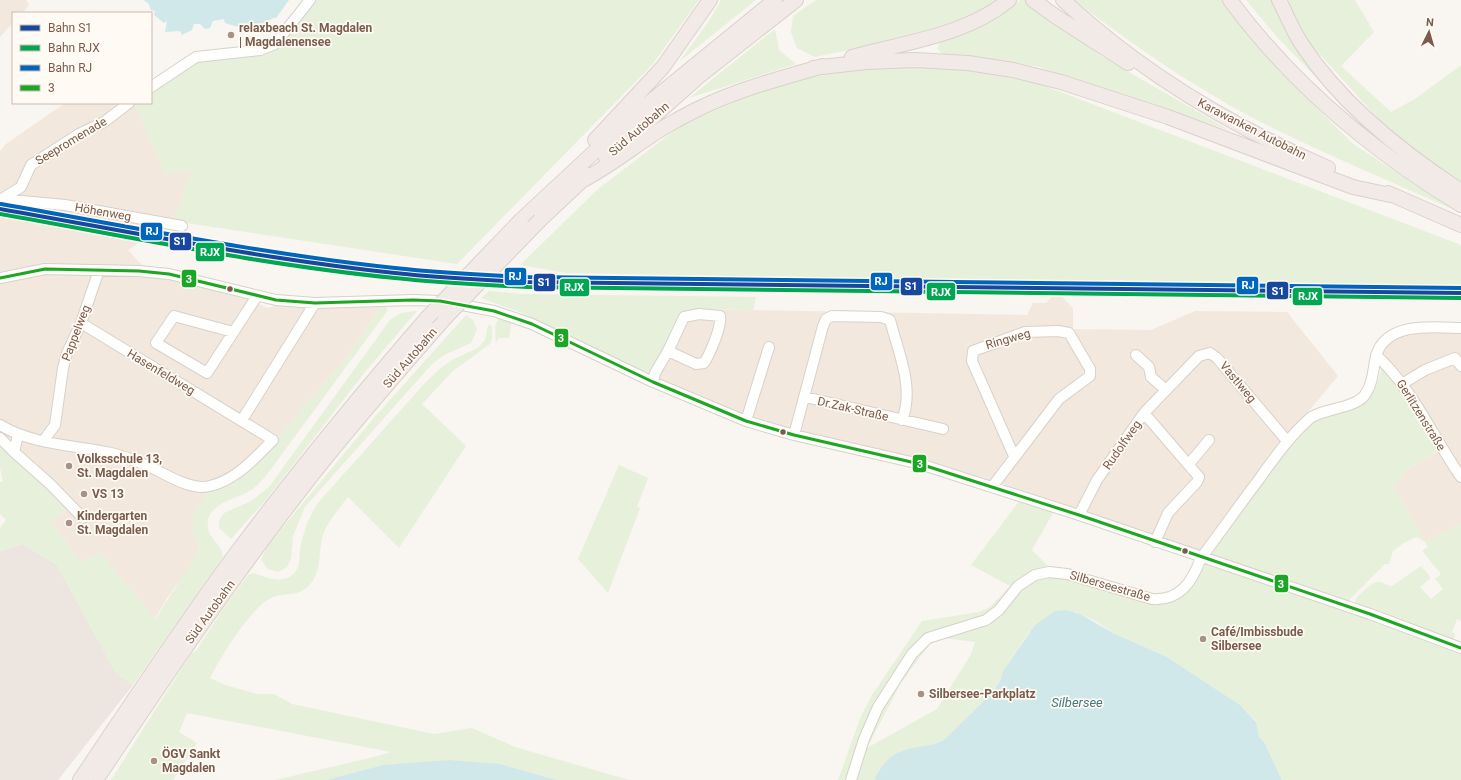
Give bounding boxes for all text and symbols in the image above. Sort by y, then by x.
legend [12,12,152,104]
north arrow [1409,12,1449,52]
text: N [1425,16,1434,29]
text: Bahn S1 [48,21,92,35]
place label: relaxbeach St. Magdalen | Magdalenensee [239,21,373,49]
marker: relaxbeach St. Magdalen | Magdalenensee [226,30,236,40]
text: Bahn RJX [48,41,100,55]
text: Bahn RJ [48,61,92,75]
text: 3 [48,81,55,95]
street label: Karawanken Autobahn [1195,96,1309,162]
street label: Süd Autobahn [606,99,672,159]
street label: Seepromenade [33,114,109,168]
street label: Höhenweg [74,200,132,224]
line badge: RJ [140,222,163,241]
text: RJ [145,225,159,238]
line badge: S1 [169,232,192,251]
text: S1 [173,235,187,248]
line badge: RJX [195,242,225,262]
text: RJX [200,246,220,259]
line badge: RJ [504,267,527,286]
line badge: 3 [181,269,197,288]
text: RJ [508,270,522,283]
line badge: RJ [870,272,893,291]
text: 3 [186,273,192,286]
line badge: S1 [533,273,556,292]
text: RJ [874,275,888,288]
text: S1 [537,276,551,289]
line badge: RJ [1236,276,1259,295]
line badge: S1 [900,277,923,296]
line badge: RJX [559,278,590,297]
text: RJ [1241,279,1255,292]
text: S1 [904,280,918,293]
text: RJX [564,281,584,294]
line badge: S1 [1266,281,1289,300]
line badge: RJX [926,282,956,301]
unlabelled marker [225,284,235,294]
text: S1 [1271,285,1285,298]
text: RJX [931,286,951,299]
line badge: RJX [1292,287,1323,306]
text: RJX [1298,290,1318,303]
street label: Pappelweg [59,303,93,363]
street label: Süd Autobahn [380,325,440,391]
street label: Ringweg [984,326,1032,352]
line badge: 3 [554,328,569,348]
text: 3 [558,332,564,345]
street label: Hasenfeldweg [125,346,197,398]
street label: Vastlweg [1217,359,1259,405]
street label: Gerlitzenstraße [1394,377,1448,453]
street label: Dr.Zak-Straße [816,394,890,424]
street label: Rudolfweg [1100,418,1144,472]
unlabelled marker [778,427,788,437]
place label: Volksschule 13, St. Magdalen [77,452,162,480]
line badge: 3 [912,454,927,473]
text: 3 [917,458,923,471]
marker: Volksschule 13, St. Magdalen [64,461,74,471]
place label: VS 13 [92,487,124,501]
marker: VS 13 [79,489,89,499]
place label: Kindergarten St. Magdalen [77,509,149,537]
marker: Kindergarten St. Magdalen [64,518,74,528]
unlabelled marker [1180,546,1190,556]
street label: Silberseestraße [1068,568,1152,604]
line badge: 3 [1274,574,1289,593]
street label: Süd Autobahn [182,578,238,646]
text: 3 [1278,578,1284,591]
place label: Café/Imbissbude Silbersee [1211,625,1304,653]
marker: Café/Imbissbude Silbersee [1198,634,1208,644]
place label: Silbersee-Parkplatz [929,687,1036,701]
marker: Silbersee-Parkplatz [916,689,926,699]
water label: Silbersee [1051,695,1103,710]
place label: ÖGV Sankt Magdalen [162,746,220,775]
marker: ÖGV Sankt Magdalen [149,756,159,766]

